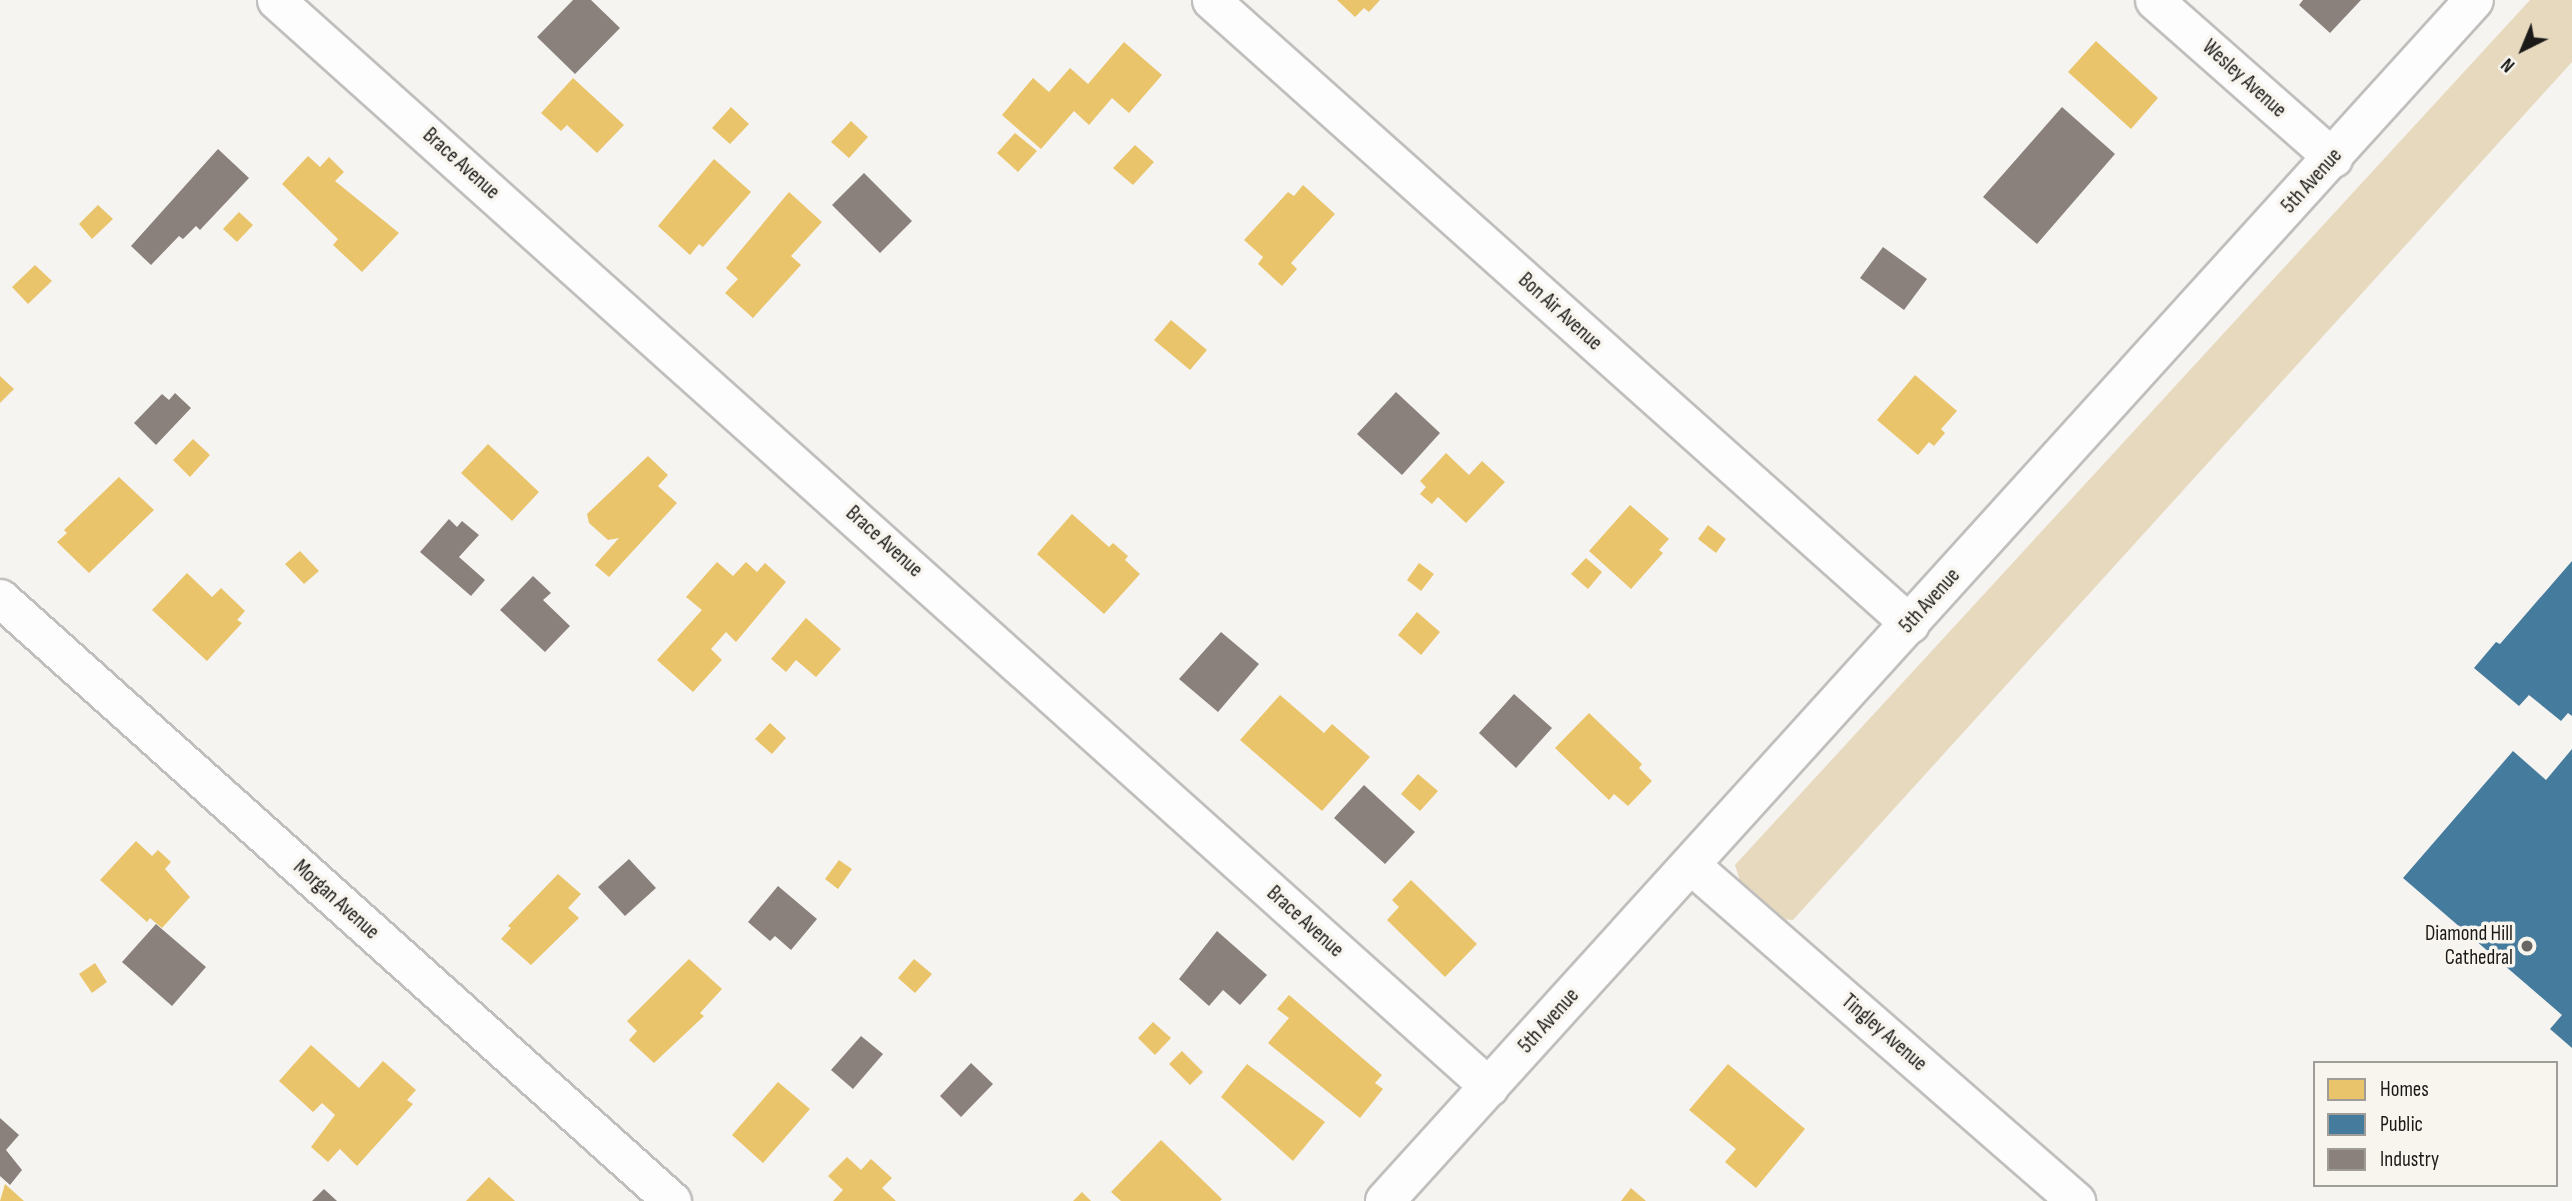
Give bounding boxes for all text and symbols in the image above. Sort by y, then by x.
north arrow [2488,14,2558,84]
street label: Wesley Avenue [2197,35,2291,123]
text: N [2497,53,2520,77]
street label: Brace Avenue [417,123,505,205]
street label: 5th Avenue [2276,143,2348,219]
street label: Bon Air Avenue [1513,268,1607,356]
street label: Brace Avenue [840,501,928,583]
street label: 5th Avenue [1894,563,1966,639]
street label: Morgan Avenue [288,855,384,945]
street label: Brace Avenue [1261,881,1349,963]
place label: Diamond Hill Cathedral [2425,921,2513,971]
marker: Diamond Hill Cathedral [2519,938,2535,954]
street label: 5th Avenue [1513,983,1585,1059]
street label: Tingley Avenue [1836,989,1932,1077]
legend [2313,1061,2558,1187]
text: Homes [2380,1077,2429,1102]
text: Public [2380,1112,2423,1137]
text: Industry [2380,1147,2439,1172]

